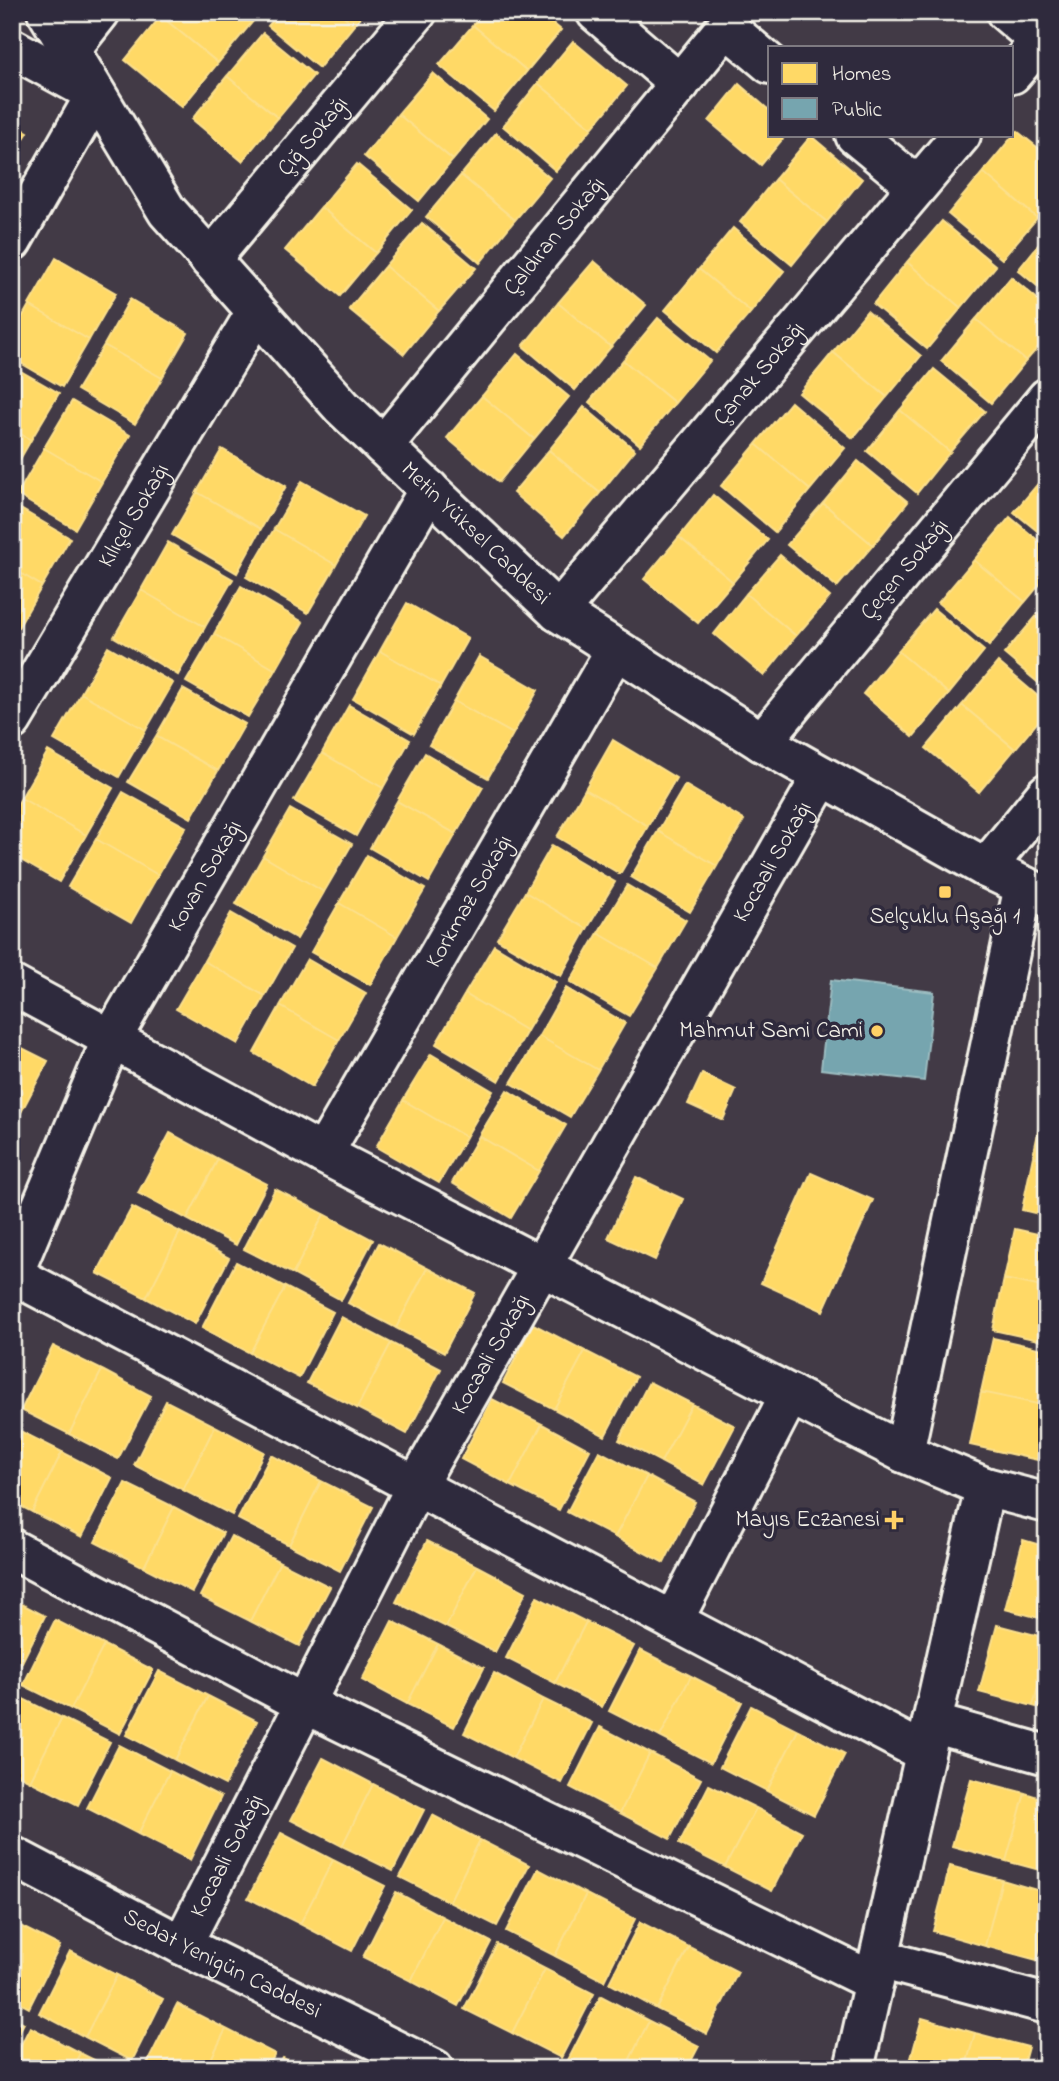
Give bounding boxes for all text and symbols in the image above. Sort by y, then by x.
legend [768,46,1014,136]
text: Homes [832,60,892,90]
street label: Çığ Sokağı [270,89,357,184]
text: Public [832,96,883,126]
street label: Çaldıran Sokağı [496,169,614,303]
street label: Çanak Sokağı [706,314,813,433]
street label: Metin Yüksel Caddesi [393,454,558,613]
street label: Kılıçel Sokağı [90,457,178,574]
street label: Çeçen Sokağı [853,511,957,628]
street label: Kocaali Sokağı [725,795,821,929]
street label: Kovan Sokağı [160,814,251,938]
street label: Korkmaz Sokağı [418,829,521,974]
marker: Selçuklu Aşağı 1 [937,884,953,900]
place label: Selçuklu Aşağı 1 [870,901,1020,935]
place label: Mahmut Sami Cami [679,1015,863,1048]
marker: Mahmut Sami Cami [869,1023,885,1039]
street label: Kocaali Sokağı [444,1287,539,1421]
place label: Mayıs Eczanesi [736,1504,880,1539]
marker: Mayıs Eczanesi [886,1512,902,1528]
street label: Kocaali Sokağı [182,1788,273,1924]
street label: Sedat Yenigün Caddesi [117,1900,327,2027]

